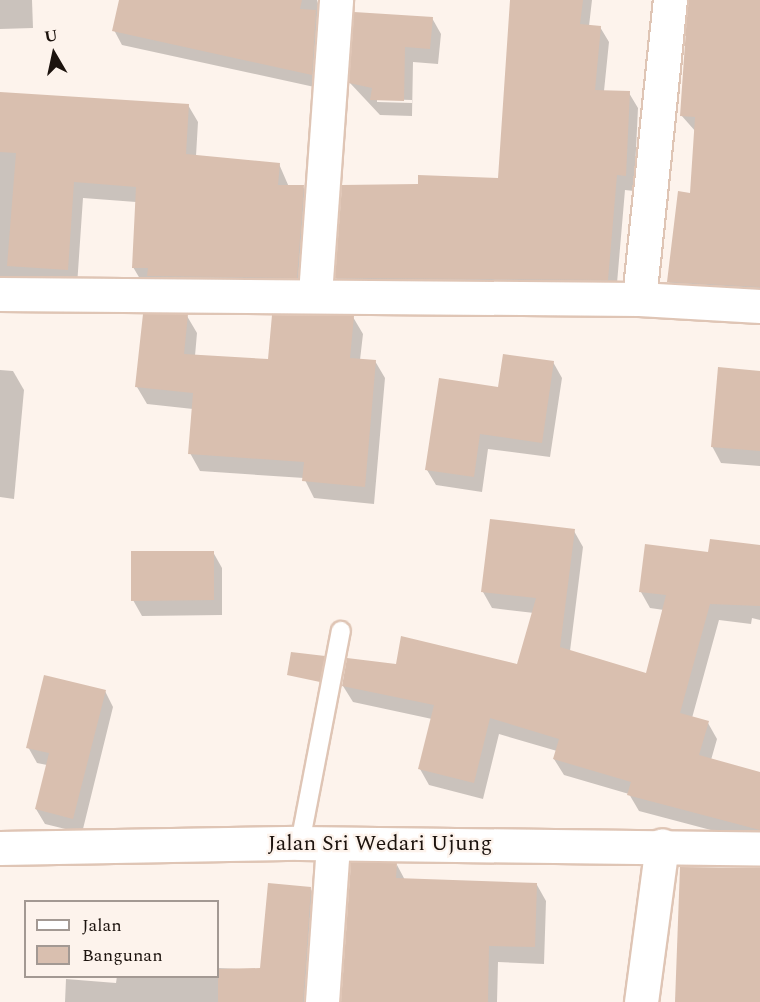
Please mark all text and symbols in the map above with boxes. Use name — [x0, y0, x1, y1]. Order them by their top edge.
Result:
text: U — [43, 23, 60, 49]
north arrow — [24, 24, 84, 84]
street label: Jalan Sri Wedari Ujung — [268, 831, 492, 857]
legend — [24, 900, 219, 978]
text: Jalan — [82, 912, 122, 939]
text: Bangunan — [82, 942, 163, 969]

